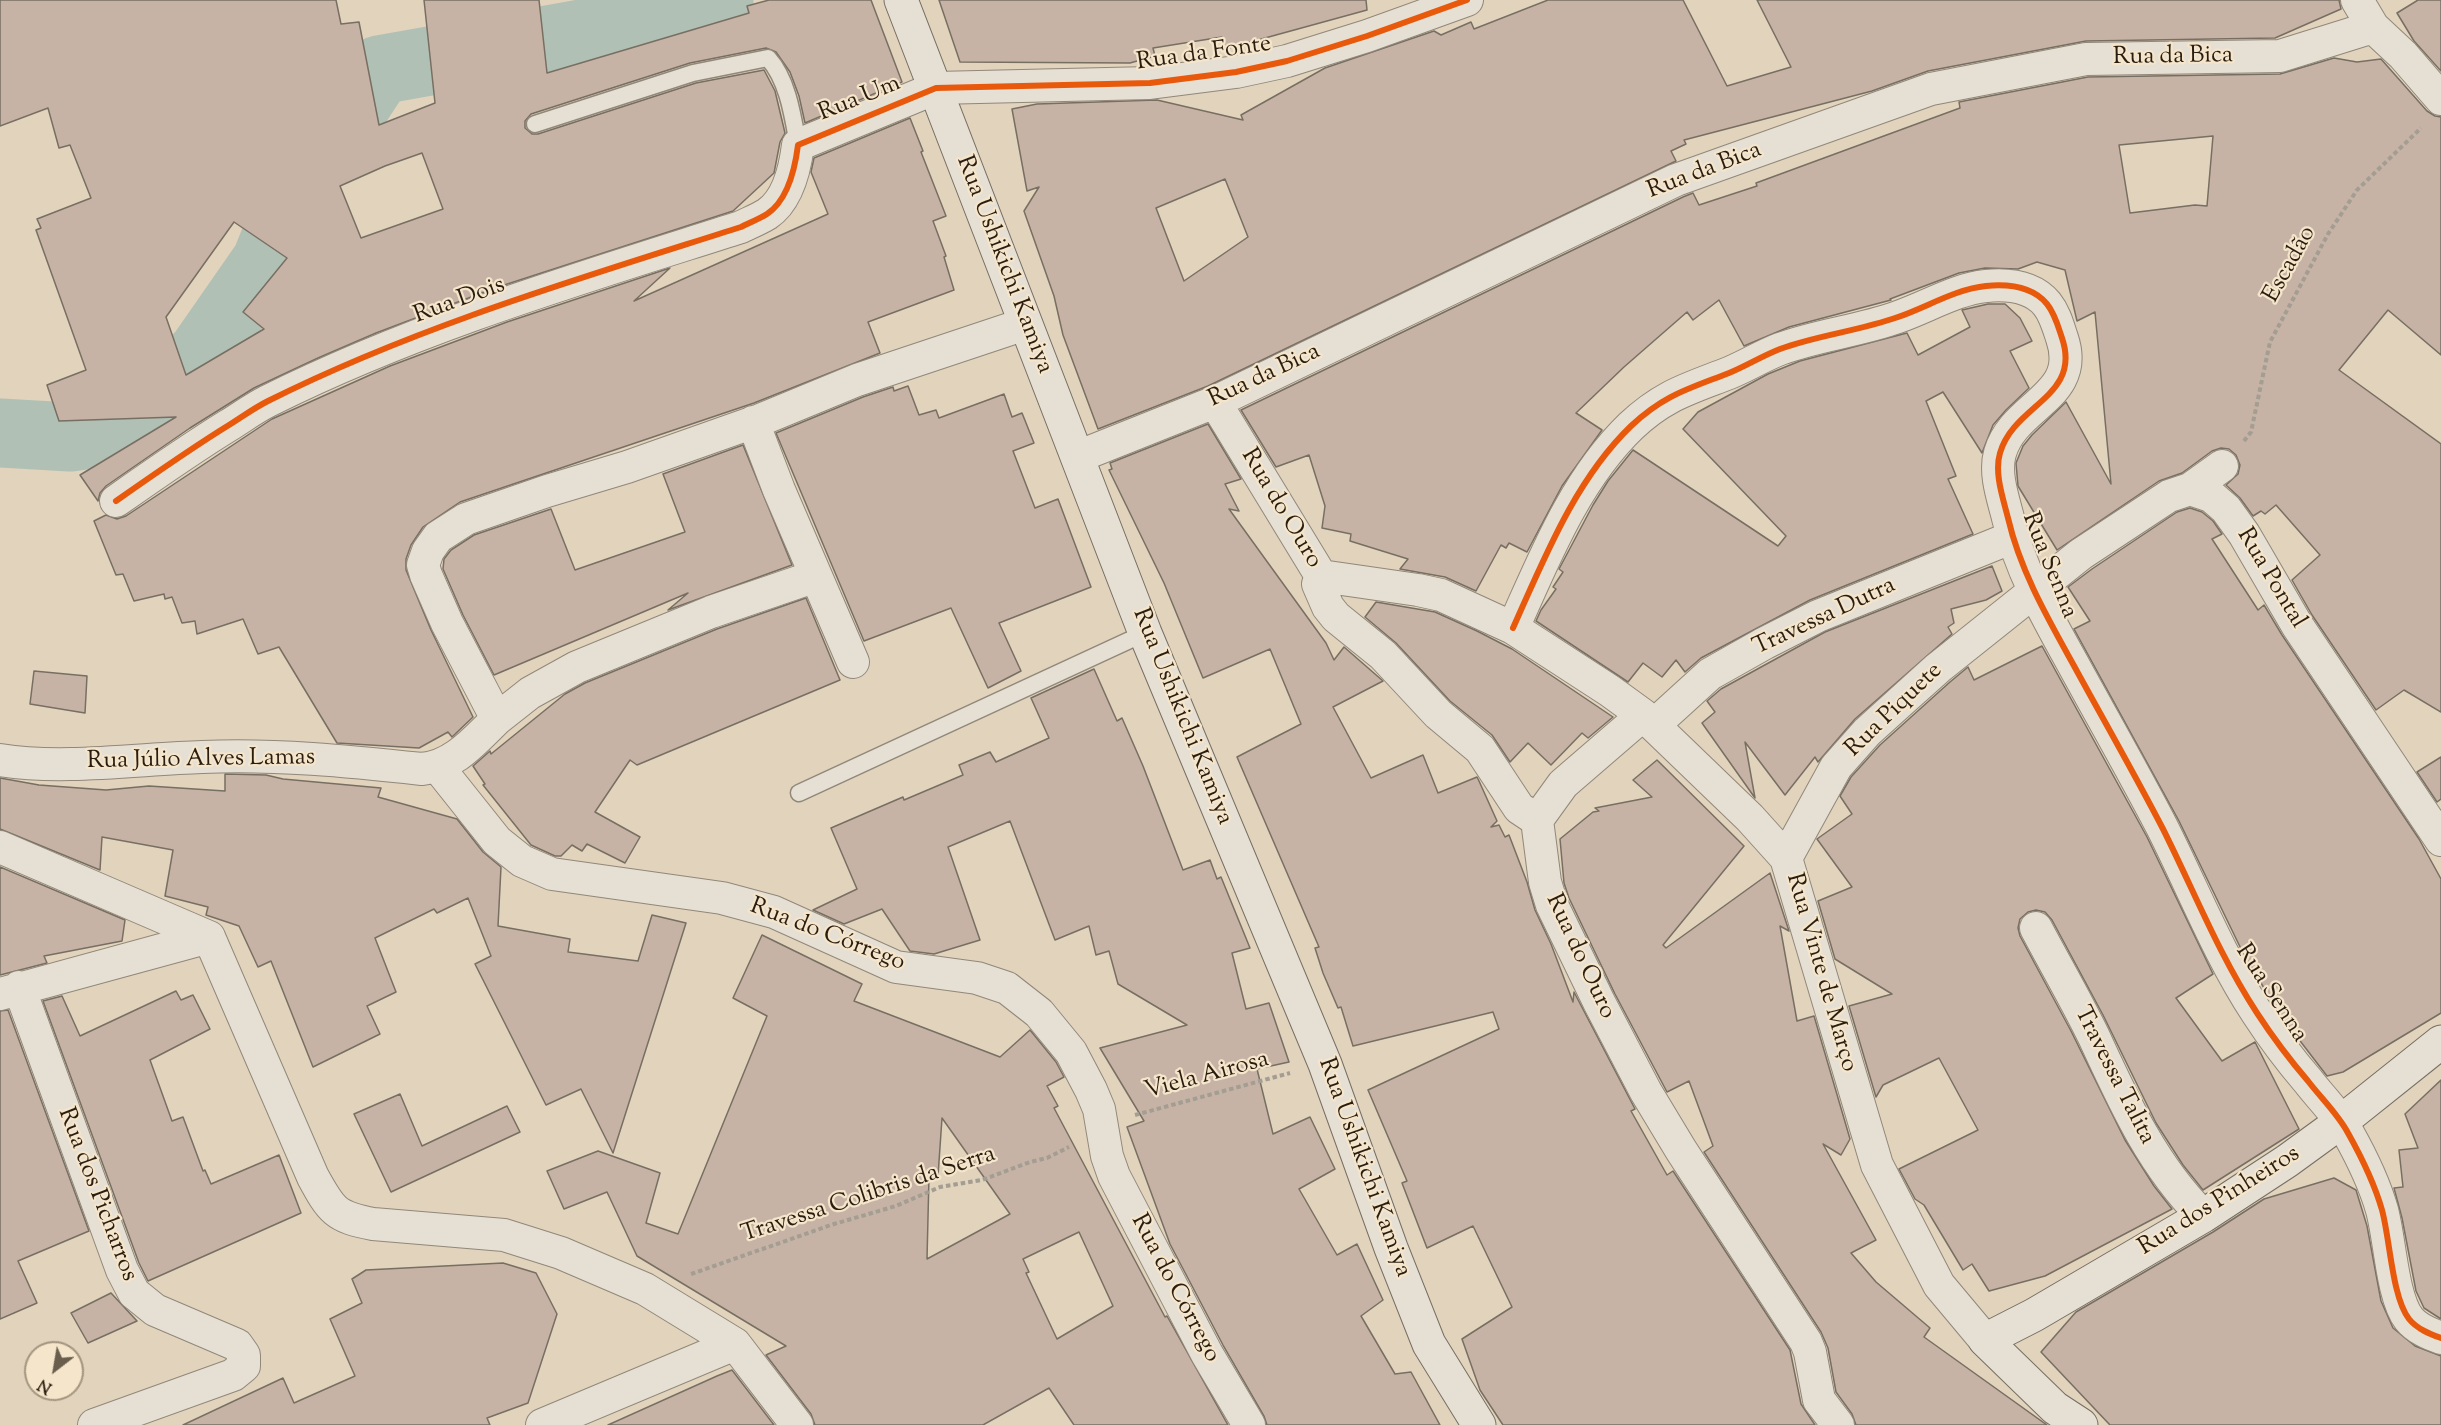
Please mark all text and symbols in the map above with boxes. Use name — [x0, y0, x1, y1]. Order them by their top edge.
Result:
street label: Rua da Fonte — [1135, 31, 1273, 79]
street label: Rua da Bica — [2113, 43, 2233, 73]
street label: Rua Um — [815, 71, 905, 129]
street label: Rua da Bica — [1644, 137, 1766, 207]
street label: Rua Ushikichi Kamiya — [948, 152, 1058, 378]
street label: Escadão — [2258, 222, 2324, 308]
street label: Rua Dois — [410, 272, 510, 332]
street label: Rua da Bica — [1205, 339, 1325, 415]
street label: Rua do Ouro — [1233, 444, 1327, 574]
street label: Rua Senna — [2014, 509, 2082, 623]
street label: Rua Pontal — [2229, 524, 2311, 634]
street label: Travessa Dutra — [1749, 572, 1901, 664]
street label: Rua Ushikichi Kamiya — [1124, 605, 1238, 829]
street label: Rua Piquete — [1840, 658, 1950, 764]
street label: Rua Júlio Alves Lamas — [87, 745, 315, 777]
street label: Rua Vinte de Março — [1778, 870, 1862, 1076]
street label: Rua do Ouro — [1538, 890, 1620, 1024]
street label: Rua do Córrego — [745, 893, 909, 979]
street label: Rua Senna — [2228, 939, 2312, 1049]
street label: Travessa Talita — [2066, 1002, 2160, 1150]
street label: Viela Airosa — [1142, 1047, 1272, 1107]
street label: Rua Ushikichi Kamiya — [1310, 1055, 1416, 1281]
street label: Rua dos Picharros — [50, 1104, 142, 1286]
street label: Travessa Colibris da Serra — [738, 1141, 1000, 1251]
street label: Rua dos Pinheiros — [2134, 1141, 2306, 1263]
street label: Rua do Córrego — [1123, 1210, 1225, 1368]
north arrow — [24, 1341, 84, 1401]
text: N — [34, 1372, 57, 1398]

